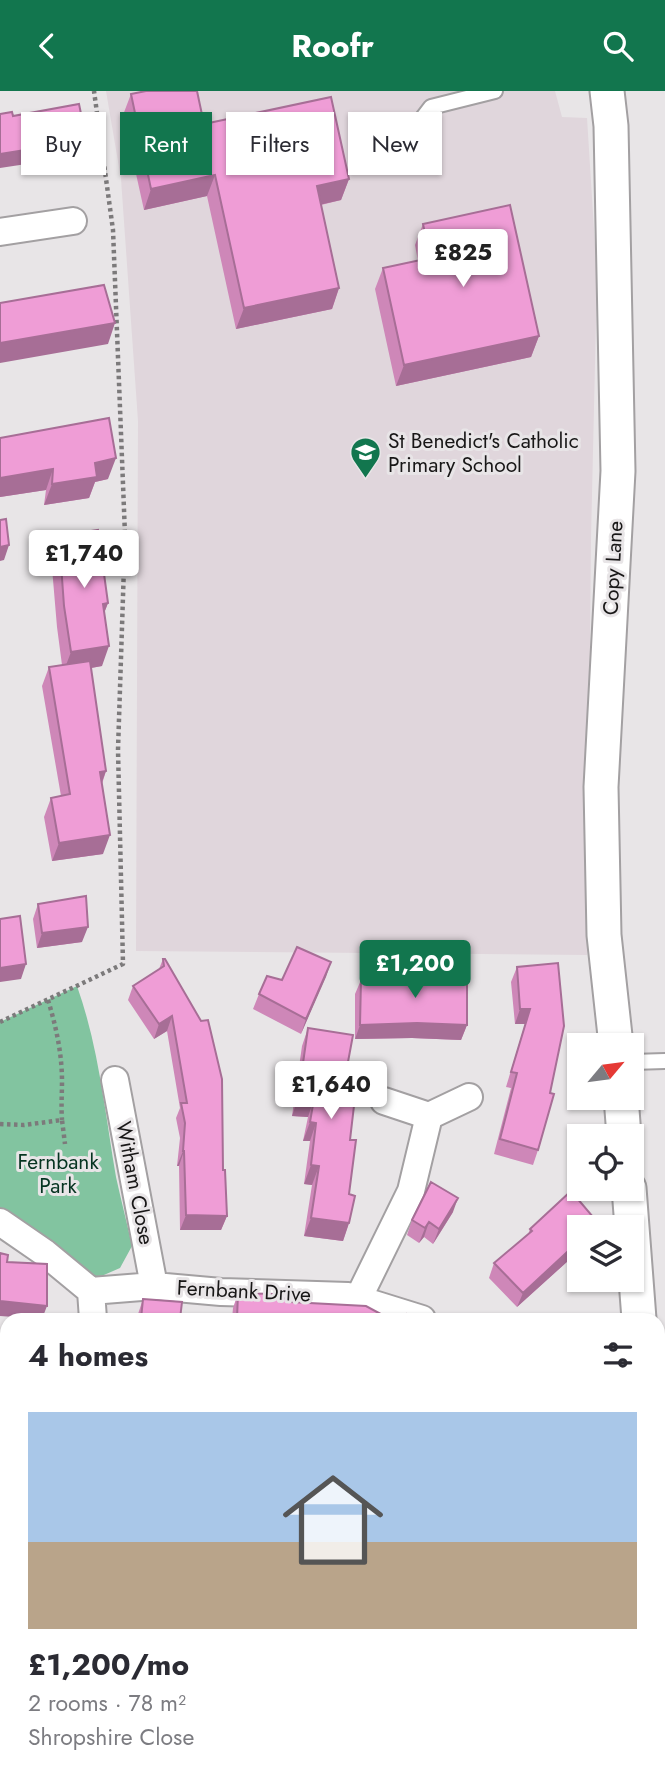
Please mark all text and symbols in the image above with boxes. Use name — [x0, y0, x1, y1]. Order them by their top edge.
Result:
text: Roofr — [291, 23, 374, 69]
icon: back — [28, 27, 66, 65]
icon: search — [599, 27, 637, 65]
chip: Buy — [21, 112, 106, 175]
chip: Rent — [120, 112, 212, 175]
chip: Filters — [226, 112, 334, 175]
chip: New — [348, 112, 442, 175]
pin: £825 — [422, 229, 504, 289]
text: £825 — [434, 235, 492, 269]
place label: St Benedict's Catholic Primary School — [388, 426, 579, 480]
school or university icon: St Benedict's Catholic Primary School — [348, 436, 382, 480]
street label: Copy Lane — [596, 520, 630, 616]
pin: £1,740 — [27, 531, 141, 590]
text: £1,740 — [45, 536, 123, 570]
pin: £1,200 — [358, 941, 472, 1000]
text: £1,200 — [376, 946, 454, 980]
north arrow — [567, 1033, 644, 1109]
map controls — [567, 1033, 644, 1292]
pin: £1,640 — [274, 1061, 388, 1121]
text: £1,640 — [291, 1067, 371, 1101]
street label: Witham Close — [108, 1119, 162, 1247]
button: locate — [567, 1124, 644, 1201]
park label: Fernbank Park — [17, 1147, 99, 1201]
button: layers — [567, 1215, 644, 1292]
street label: Fernbank Drive — [176, 1273, 312, 1310]
text: 4 homes — [28, 1334, 148, 1377]
icon: filters — [599, 1336, 637, 1374]
icon: home — [270, 1457, 396, 1583]
text: £1,200/mo — [28, 1643, 189, 1686]
text: 2 rooms · 78 m² — [28, 1686, 186, 1720]
text: Shropshire Close — [28, 1720, 194, 1754]

